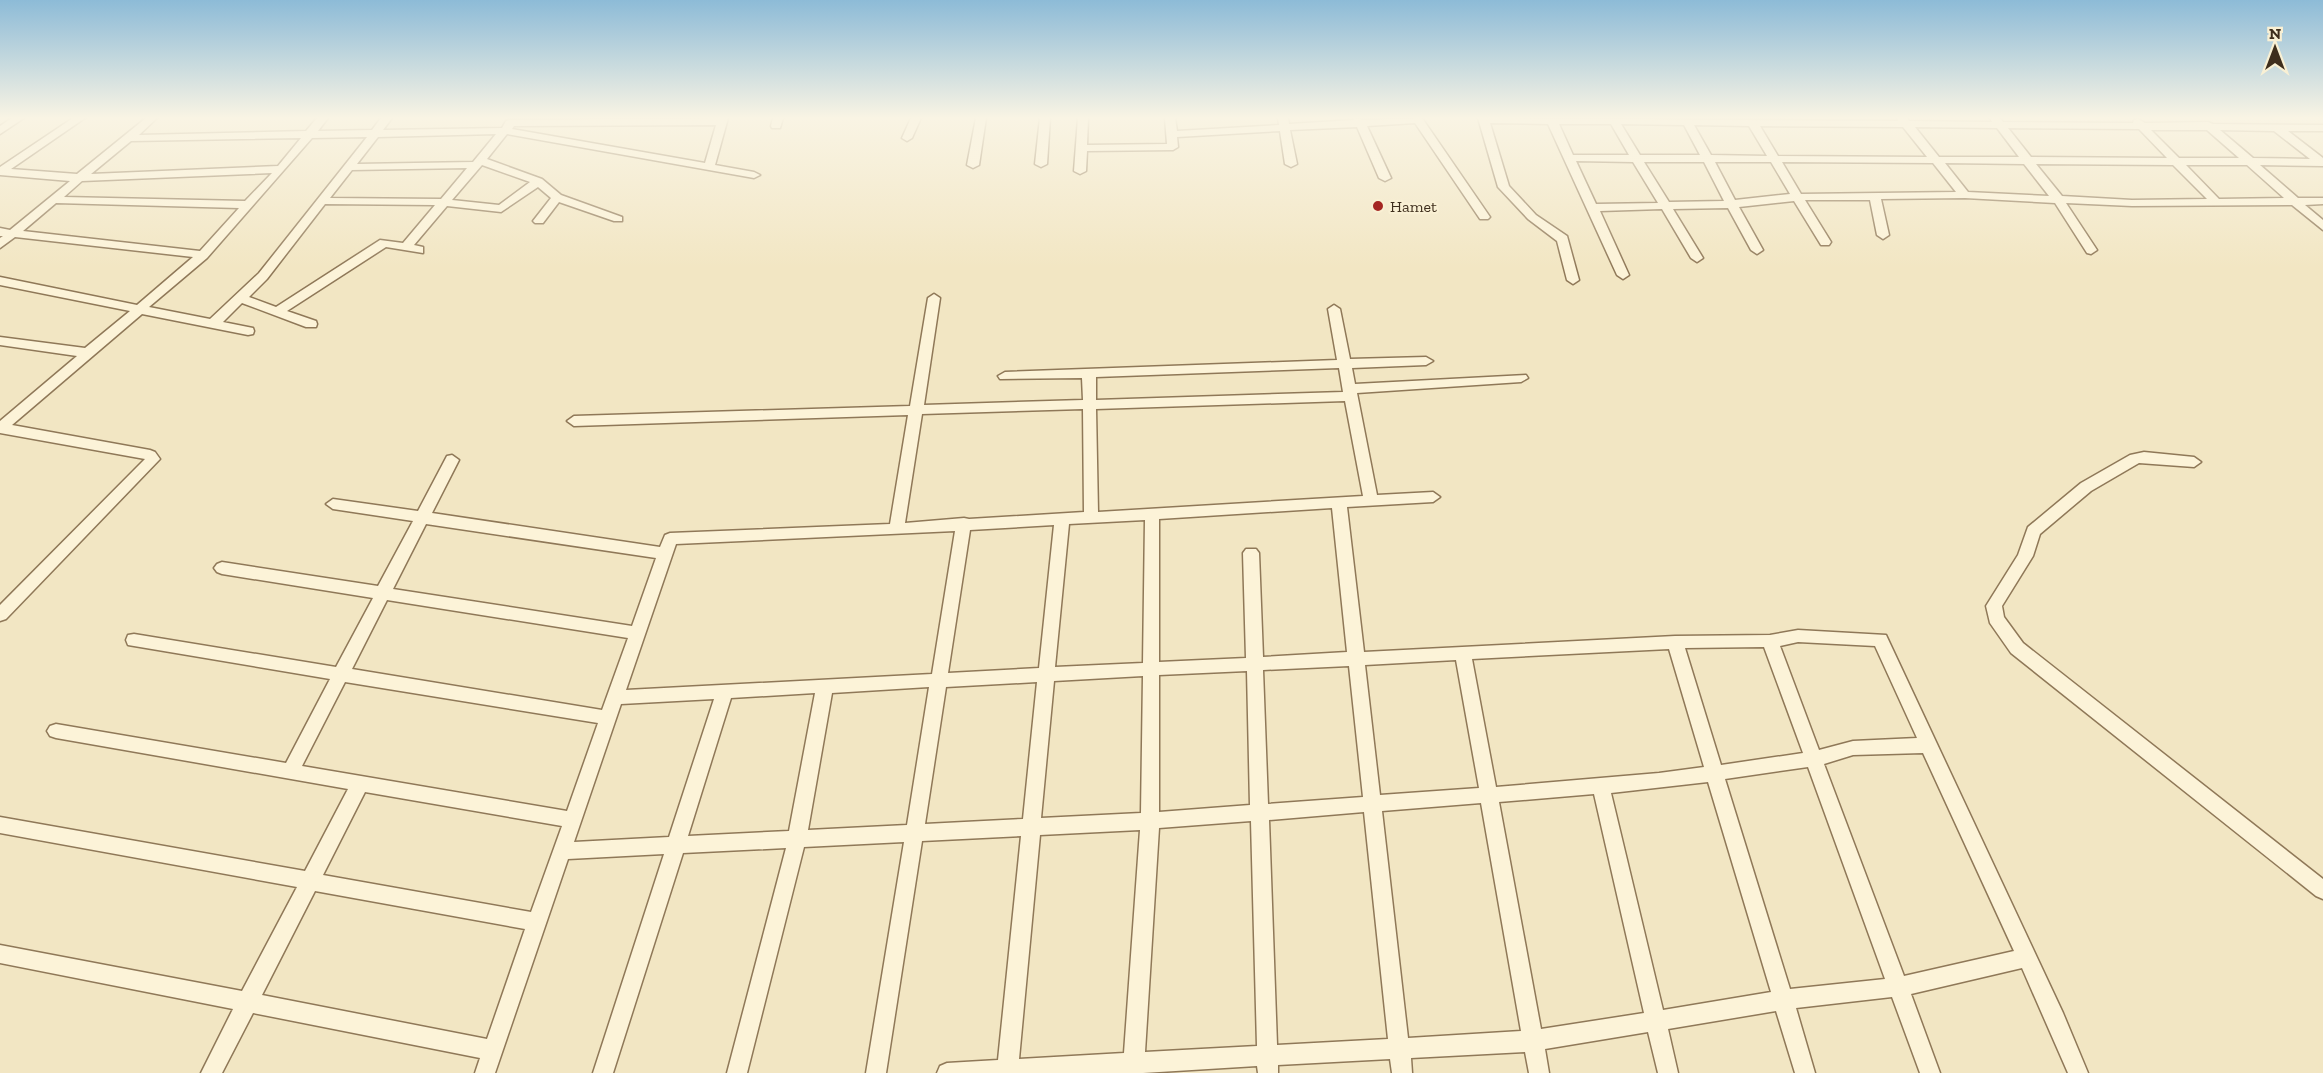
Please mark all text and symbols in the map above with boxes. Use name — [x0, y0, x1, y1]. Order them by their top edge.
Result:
north arrow — [2245, 18, 2305, 78]
text: N — [2269, 24, 2281, 43]
place label: Hamet — [1390, 197, 1437, 216]
marker: Hamet — [1371, 199, 1385, 213]

